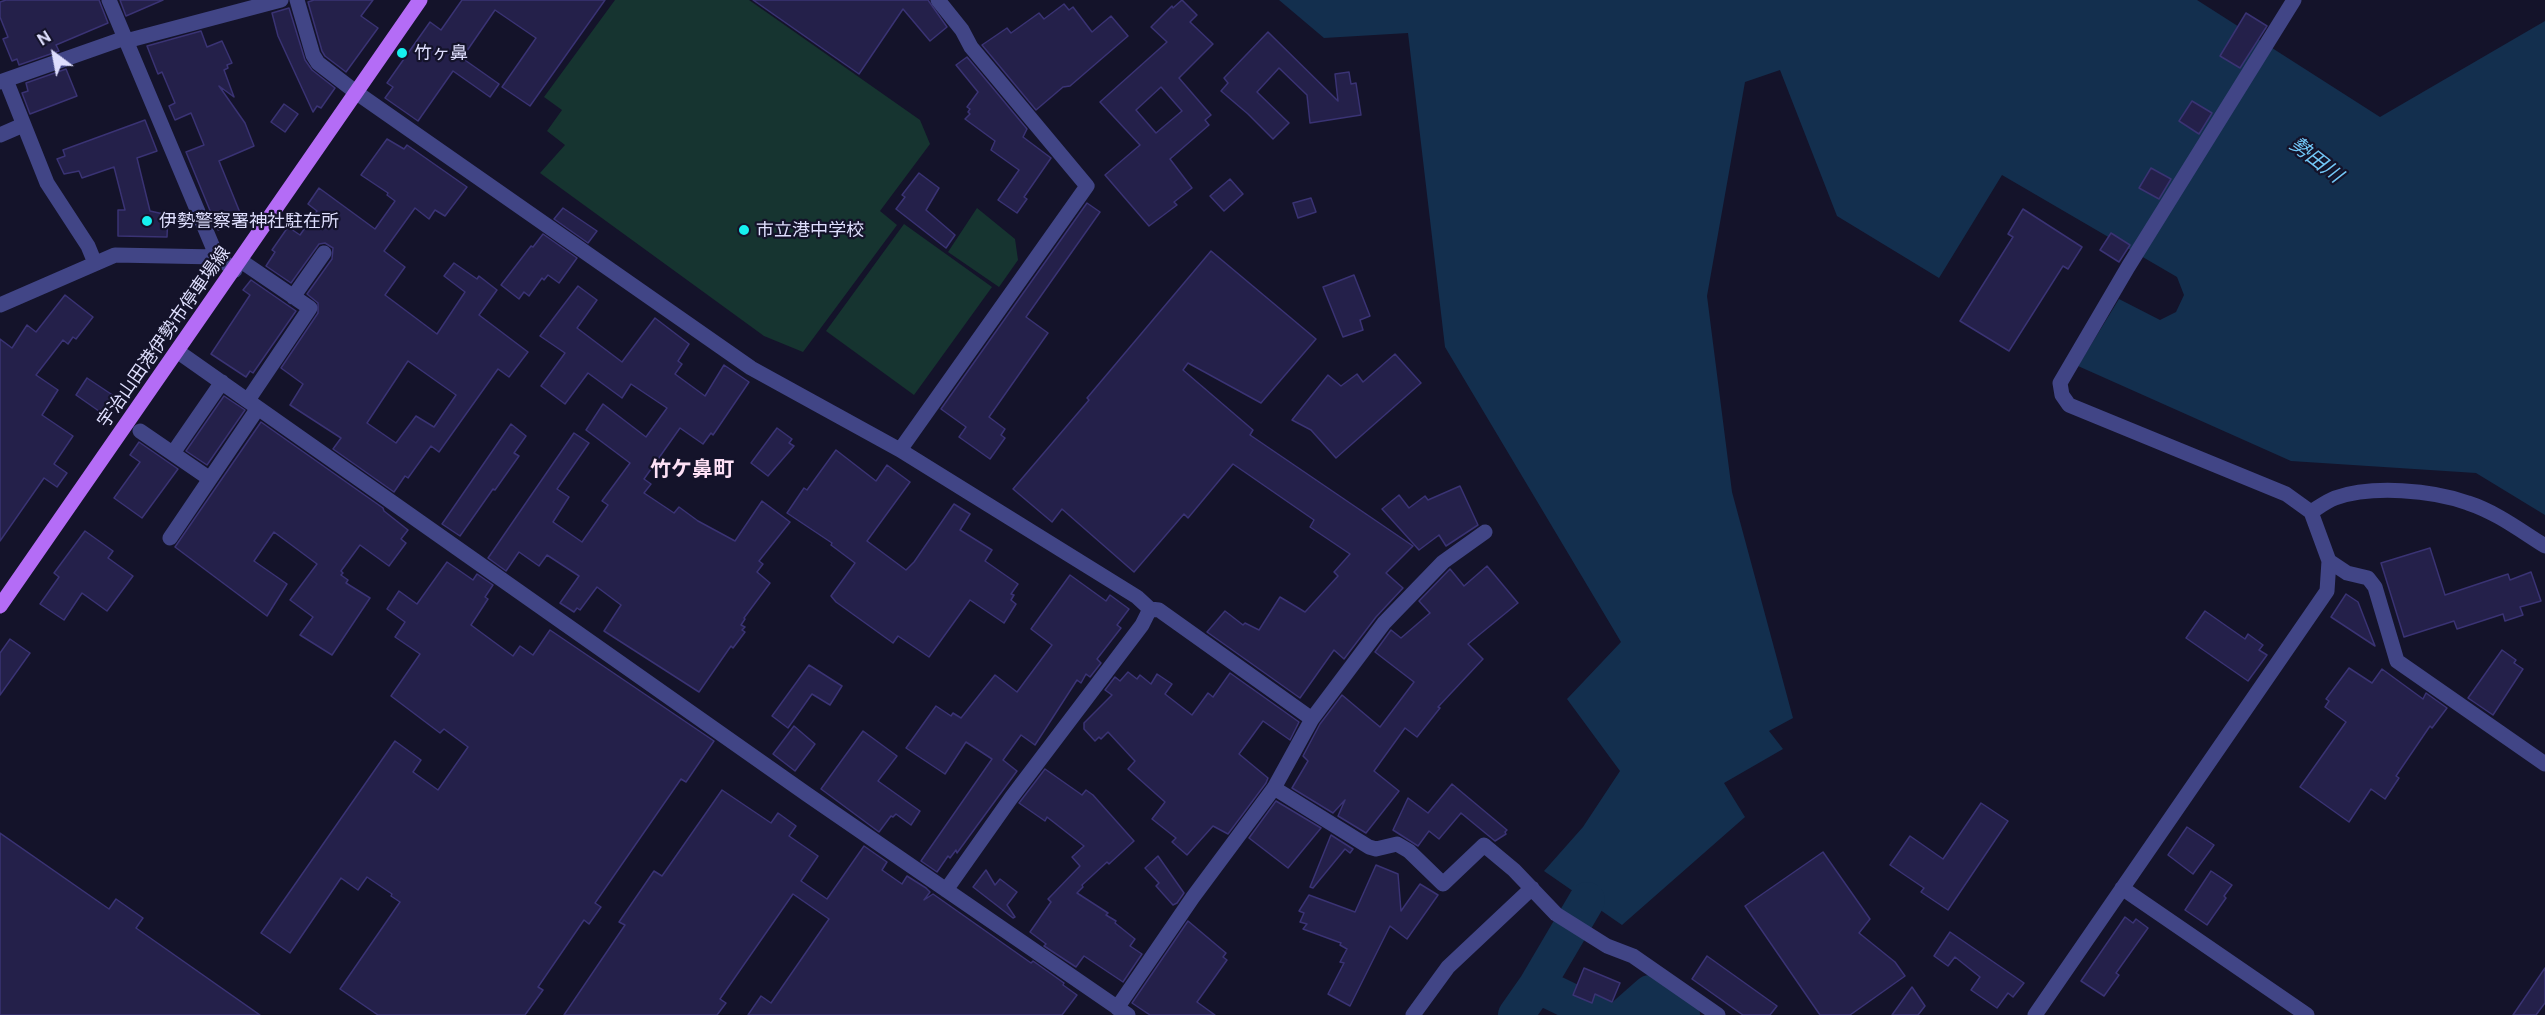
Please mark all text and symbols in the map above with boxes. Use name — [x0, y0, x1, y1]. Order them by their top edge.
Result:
north arrow — [24, 24, 84, 84]
text: N — [34, 27, 55, 50]
place label: 竹ヶ鼻 — [414, 42, 468, 64]
marker: 竹ヶ鼻 — [395, 46, 409, 60]
water label: 勢田川 — [2285, 132, 2347, 188]
place label: 伊勢警察署神社駐在所 — [159, 210, 339, 232]
marker: 伊勢警察署神社駐在所 — [140, 214, 154, 228]
place label: 市立港中学校 — [756, 219, 864, 241]
marker: 市立港中学校 — [737, 223, 751, 237]
street label: 宇治山田港伊勢市停車場線 — [93, 242, 235, 432]
district label: 竹ケ鼻町 — [650, 457, 734, 483]

